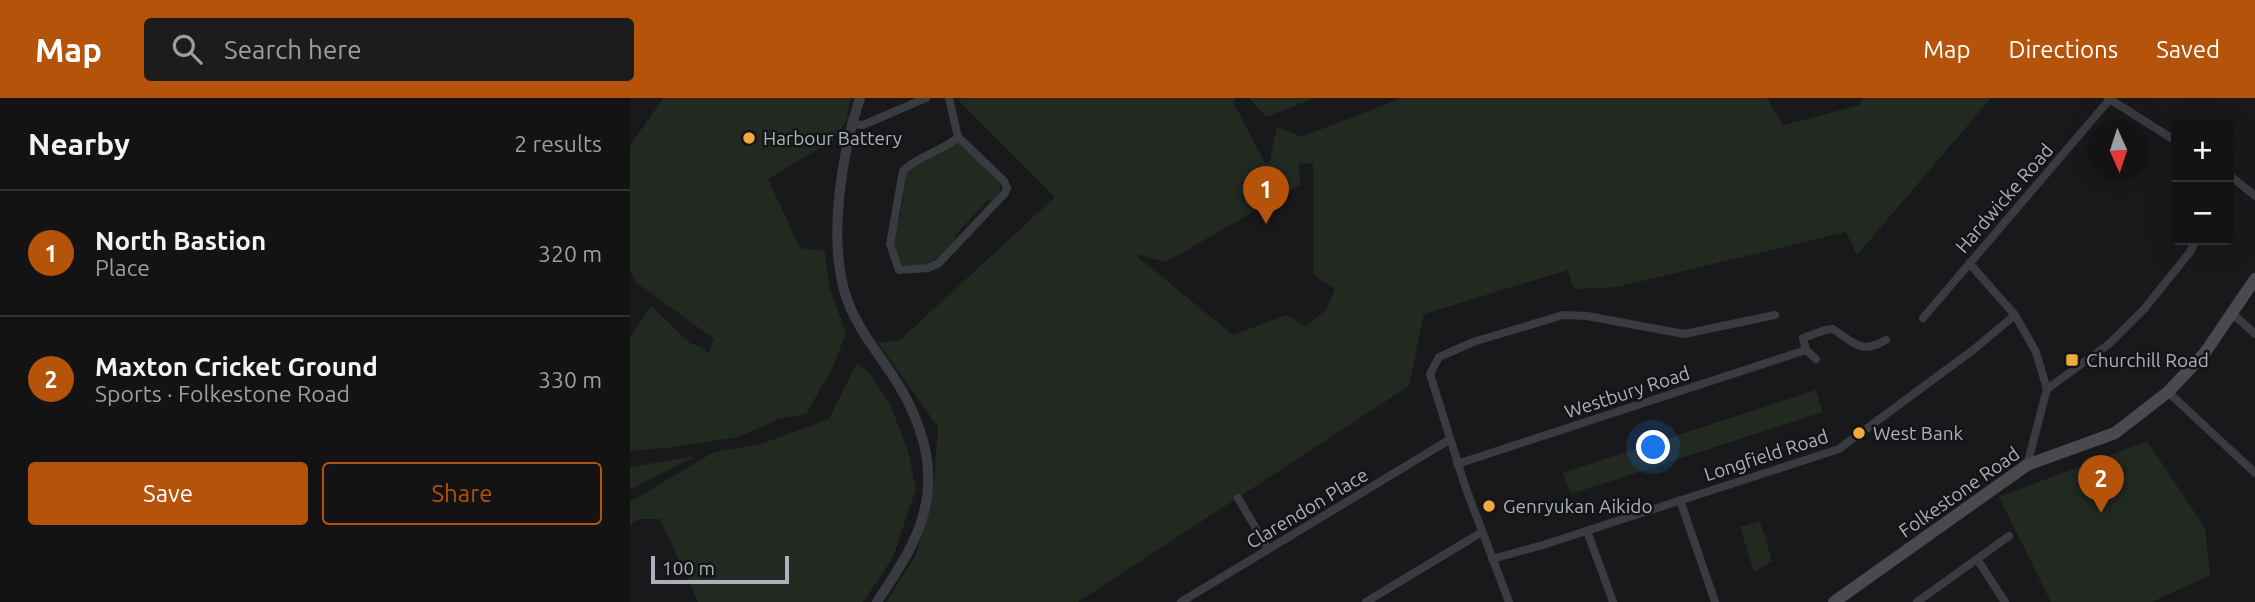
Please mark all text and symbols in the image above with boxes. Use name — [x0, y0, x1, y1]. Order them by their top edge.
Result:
search box — [144, 18, 634, 81]
icon: search — [168, 30, 206, 68]
text: Map — [35, 31, 102, 68]
text: Search here — [224, 35, 362, 64]
text: Map — [1923, 36, 1970, 63]
text: Directions — [2008, 36, 2118, 63]
text: Saved — [2156, 36, 2220, 63]
north arrow — [2087, 119, 2150, 182]
map controls — [2171, 119, 2234, 245]
button: + — [2171, 119, 2234, 182]
text: Nearby — [28, 127, 130, 161]
place label: Harbour Battery — [763, 127, 902, 149]
marker: Harbour Battery — [741, 130, 757, 146]
text: 2 results — [514, 131, 602, 156]
street label: Hardwicke Road — [1951, 139, 2057, 257]
pin: 1 — [1243, 166, 1289, 224]
button: − — [2171, 182, 2234, 245]
text: North Bastion — [95, 226, 266, 255]
text: 1 — [45, 241, 57, 266]
text: 320 m — [538, 241, 602, 266]
text: Place — [95, 255, 150, 280]
place label: Churchill Road — [2086, 349, 2209, 371]
text: Maxton Cricket Ground — [95, 352, 378, 381]
marker: Churchill Road — [2064, 352, 2080, 368]
street label: Westbury Road — [1562, 361, 1692, 423]
text: 2 — [45, 367, 57, 392]
text: 330 m — [538, 367, 602, 392]
text: Sports · Folkestone Road — [95, 381, 350, 406]
place label: West Bank — [1873, 422, 1964, 444]
street label: Longfield Road — [1701, 425, 1831, 485]
marker: West Bank — [1851, 425, 1867, 441]
your location — [1636, 430, 1670, 464]
street label: Folkestone Road — [1894, 442, 2024, 542]
pin: 2 — [2078, 455, 2124, 513]
button: Save — [28, 462, 308, 525]
button: Share — [322, 462, 602, 525]
street label: Clarendon Place — [1242, 463, 1372, 553]
place label: Genryukan Aikido — [1503, 495, 1653, 517]
marker: Genryukan Aikido — [1481, 498, 1497, 514]
scale bar — [651, 553, 789, 585]
text: 100 m — [662, 557, 715, 579]

